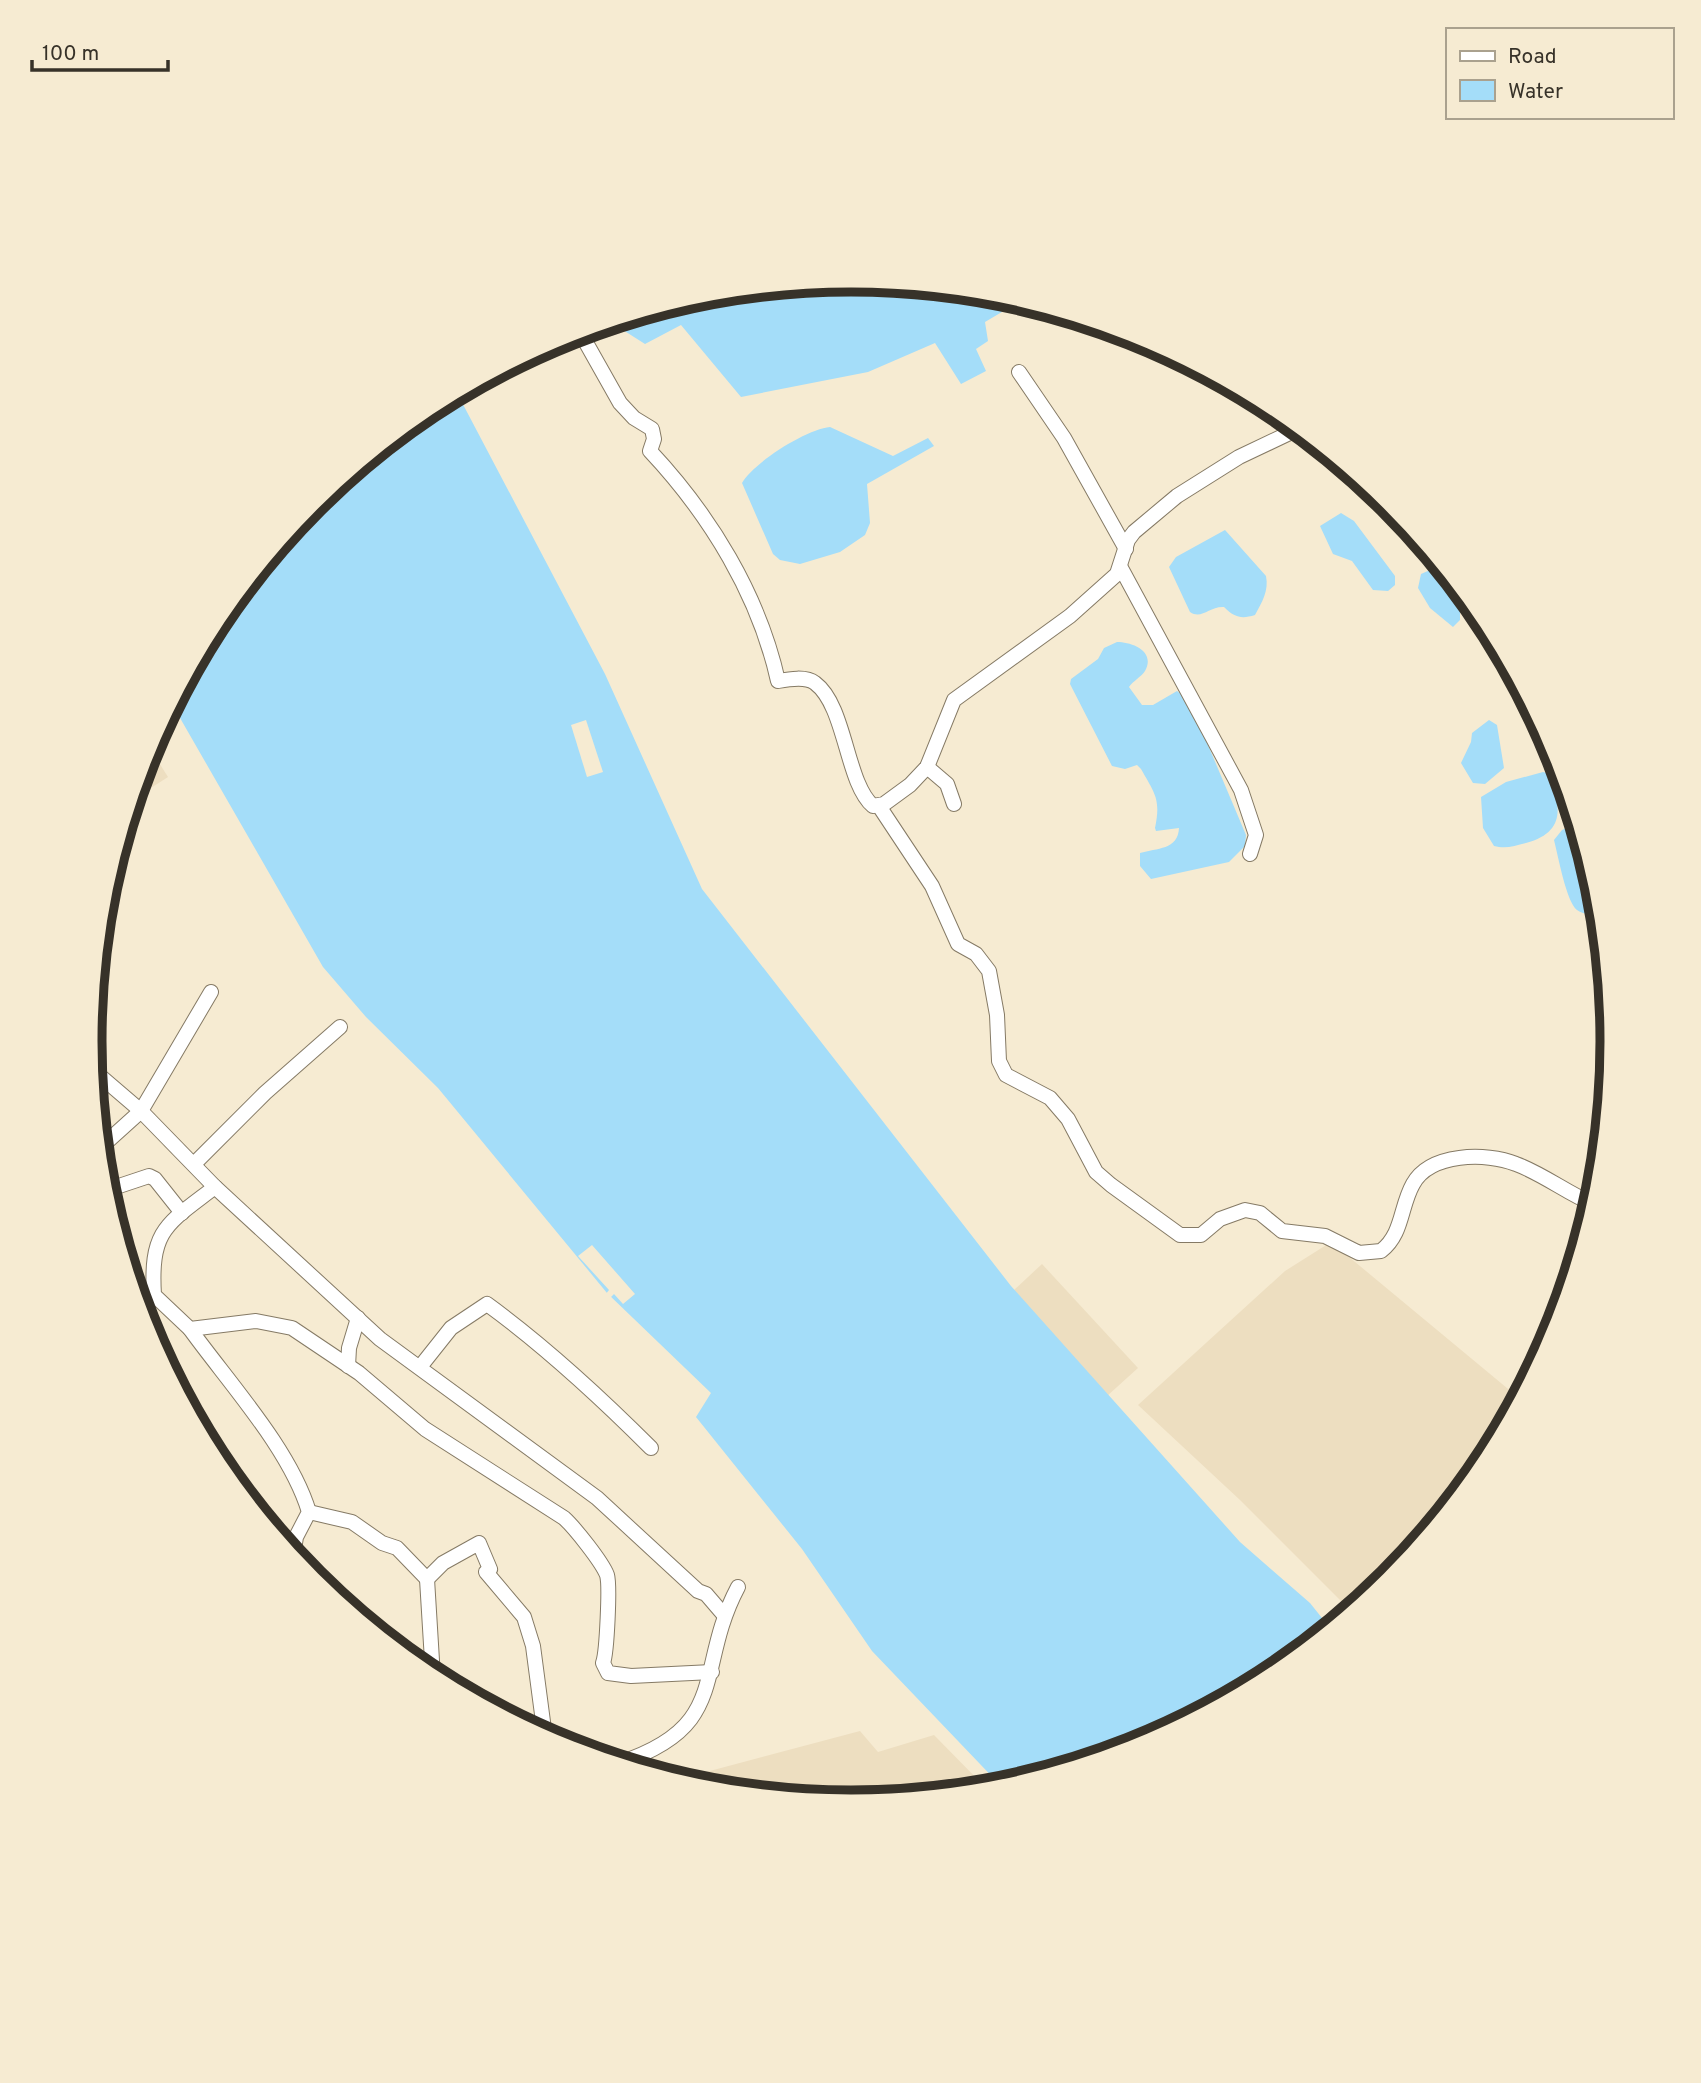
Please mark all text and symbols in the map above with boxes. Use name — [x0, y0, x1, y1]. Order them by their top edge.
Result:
scale bar — [32, 28, 168, 72]
legend — [1446, 28, 1673, 119]
text: 100 m — [42, 41, 99, 68]
text: Road — [1508, 44, 1557, 71]
text: Water — [1508, 79, 1563, 106]

